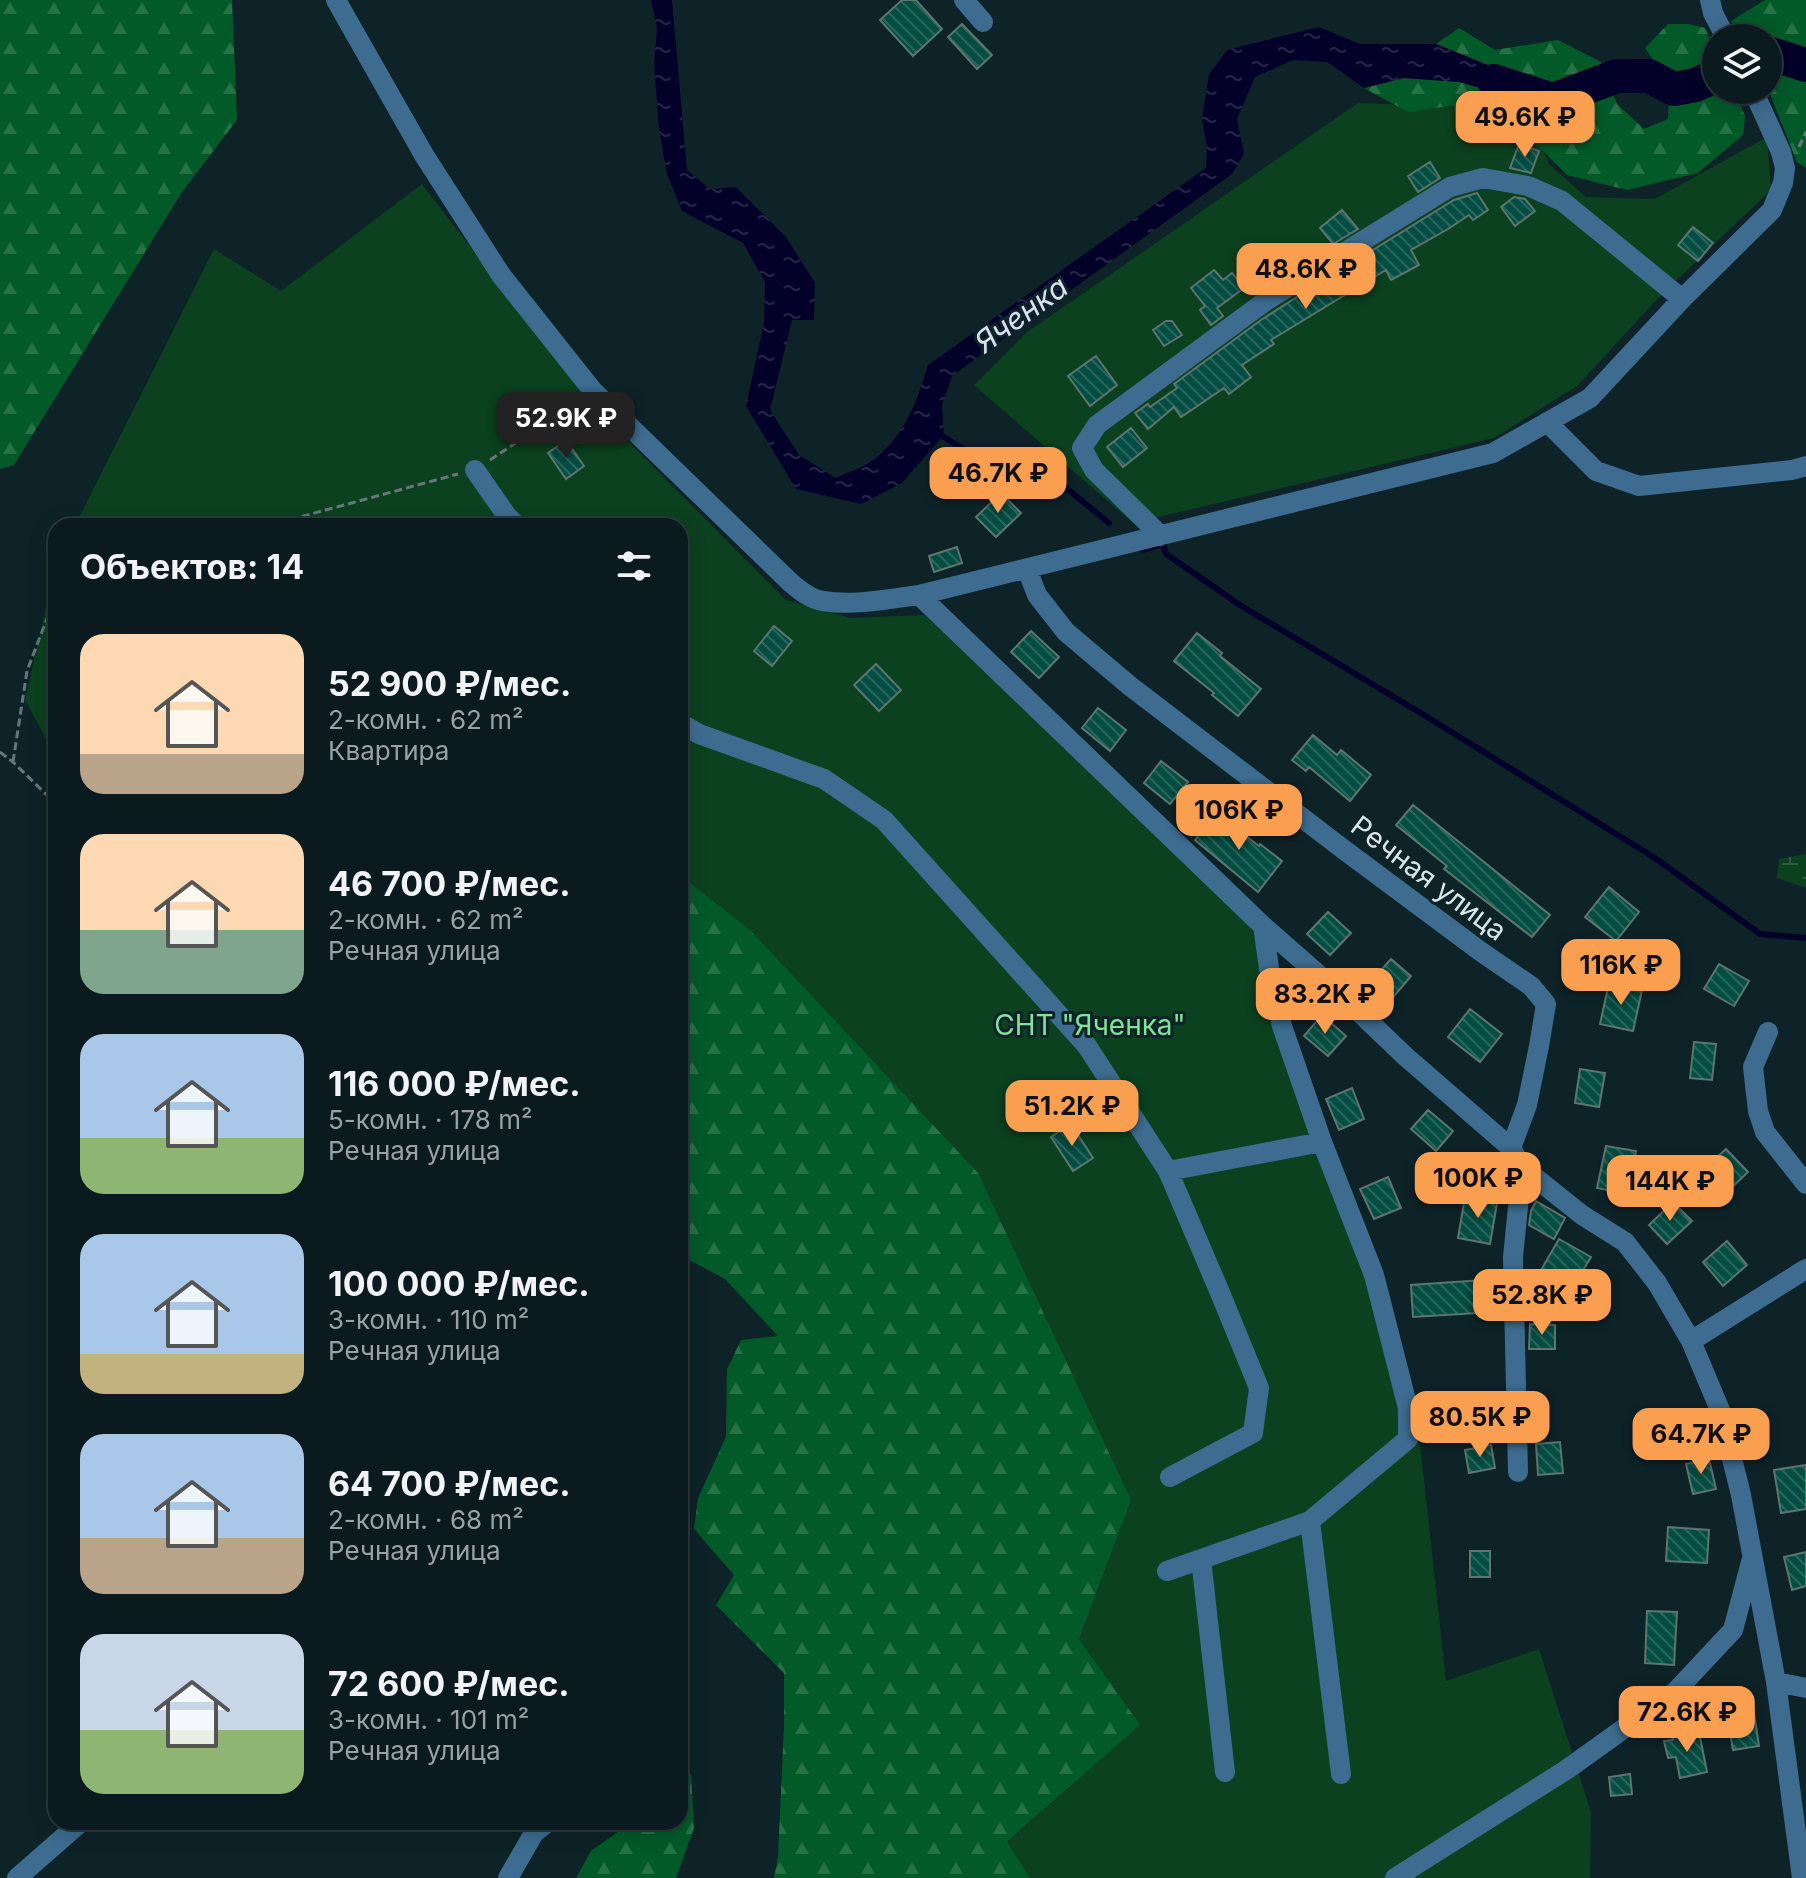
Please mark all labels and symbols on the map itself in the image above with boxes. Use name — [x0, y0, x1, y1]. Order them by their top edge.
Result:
pin: 49.6K ₽ — [1451, 91, 1599, 159]
pin: 48.6K ₽ — [1232, 243, 1380, 311]
water label: Яченка — [967, 268, 1075, 360]
pin: 52.9K ₽ — [492, 392, 640, 460]
pin: 46.7K ₽ — [924, 447, 1072, 515]
pin: 106K ₽ — [1174, 784, 1304, 852]
street label: Речная улица — [1345, 809, 1513, 947]
pin: 116K ₽ — [1556, 939, 1686, 1007]
pin: 83.2K ₽ — [1251, 968, 1399, 1036]
park label: СНТ "Яченка" — [994, 1008, 1186, 1042]
pin: 51.2K ₽ — [998, 1080, 1146, 1148]
pin: 100K ₽ — [1413, 1152, 1543, 1220]
pin: 144K ₽ — [1605, 1155, 1735, 1223]
pin: 52.8K ₽ — [1468, 1269, 1616, 1337]
pin: 80.5K ₽ — [1406, 1391, 1554, 1459]
pin: 64.7K ₽ — [1627, 1408, 1775, 1476]
pin: 72.6K ₽ — [1613, 1686, 1761, 1754]

